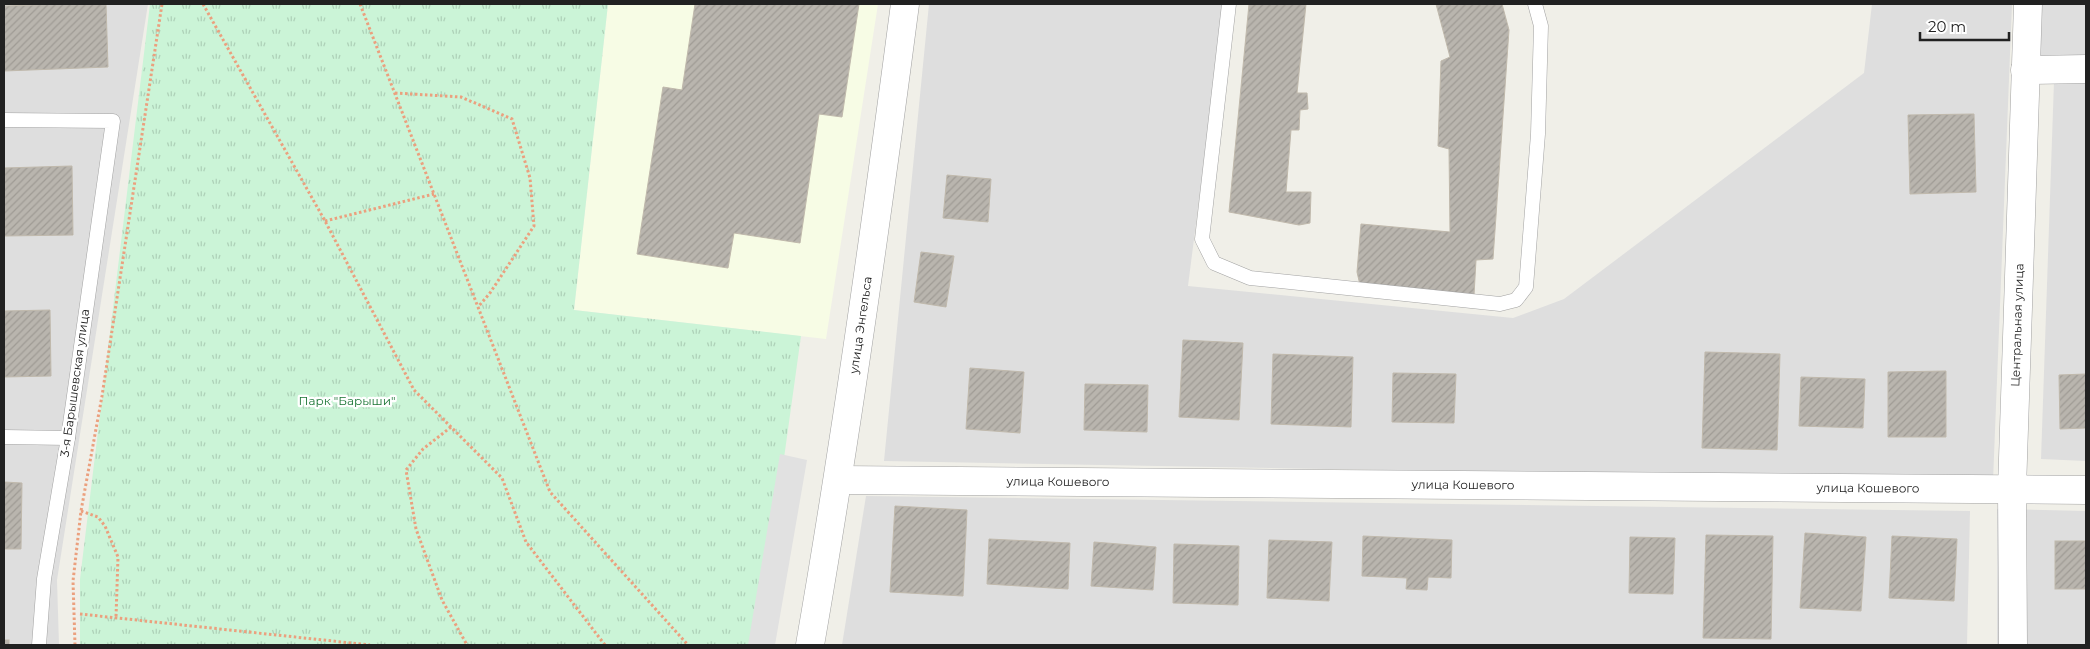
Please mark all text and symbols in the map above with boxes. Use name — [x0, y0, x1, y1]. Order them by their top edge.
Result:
scale bar — [1920, 10, 2009, 42]
text: 20 m — [1928, 17, 1966, 36]
street label: Центральная улица — [2007, 263, 2026, 387]
street label: улица Энгельса — [846, 275, 875, 376]
street label: 3-я Барышевская улица — [57, 308, 92, 458]
park label: Парк "Барыши" — [299, 393, 395, 408]
street label: улица Кошевого — [1005, 473, 1110, 489]
street label: улица Кошевого — [1410, 477, 1515, 492]
street label: улица Кошевого — [1815, 480, 1920, 496]

